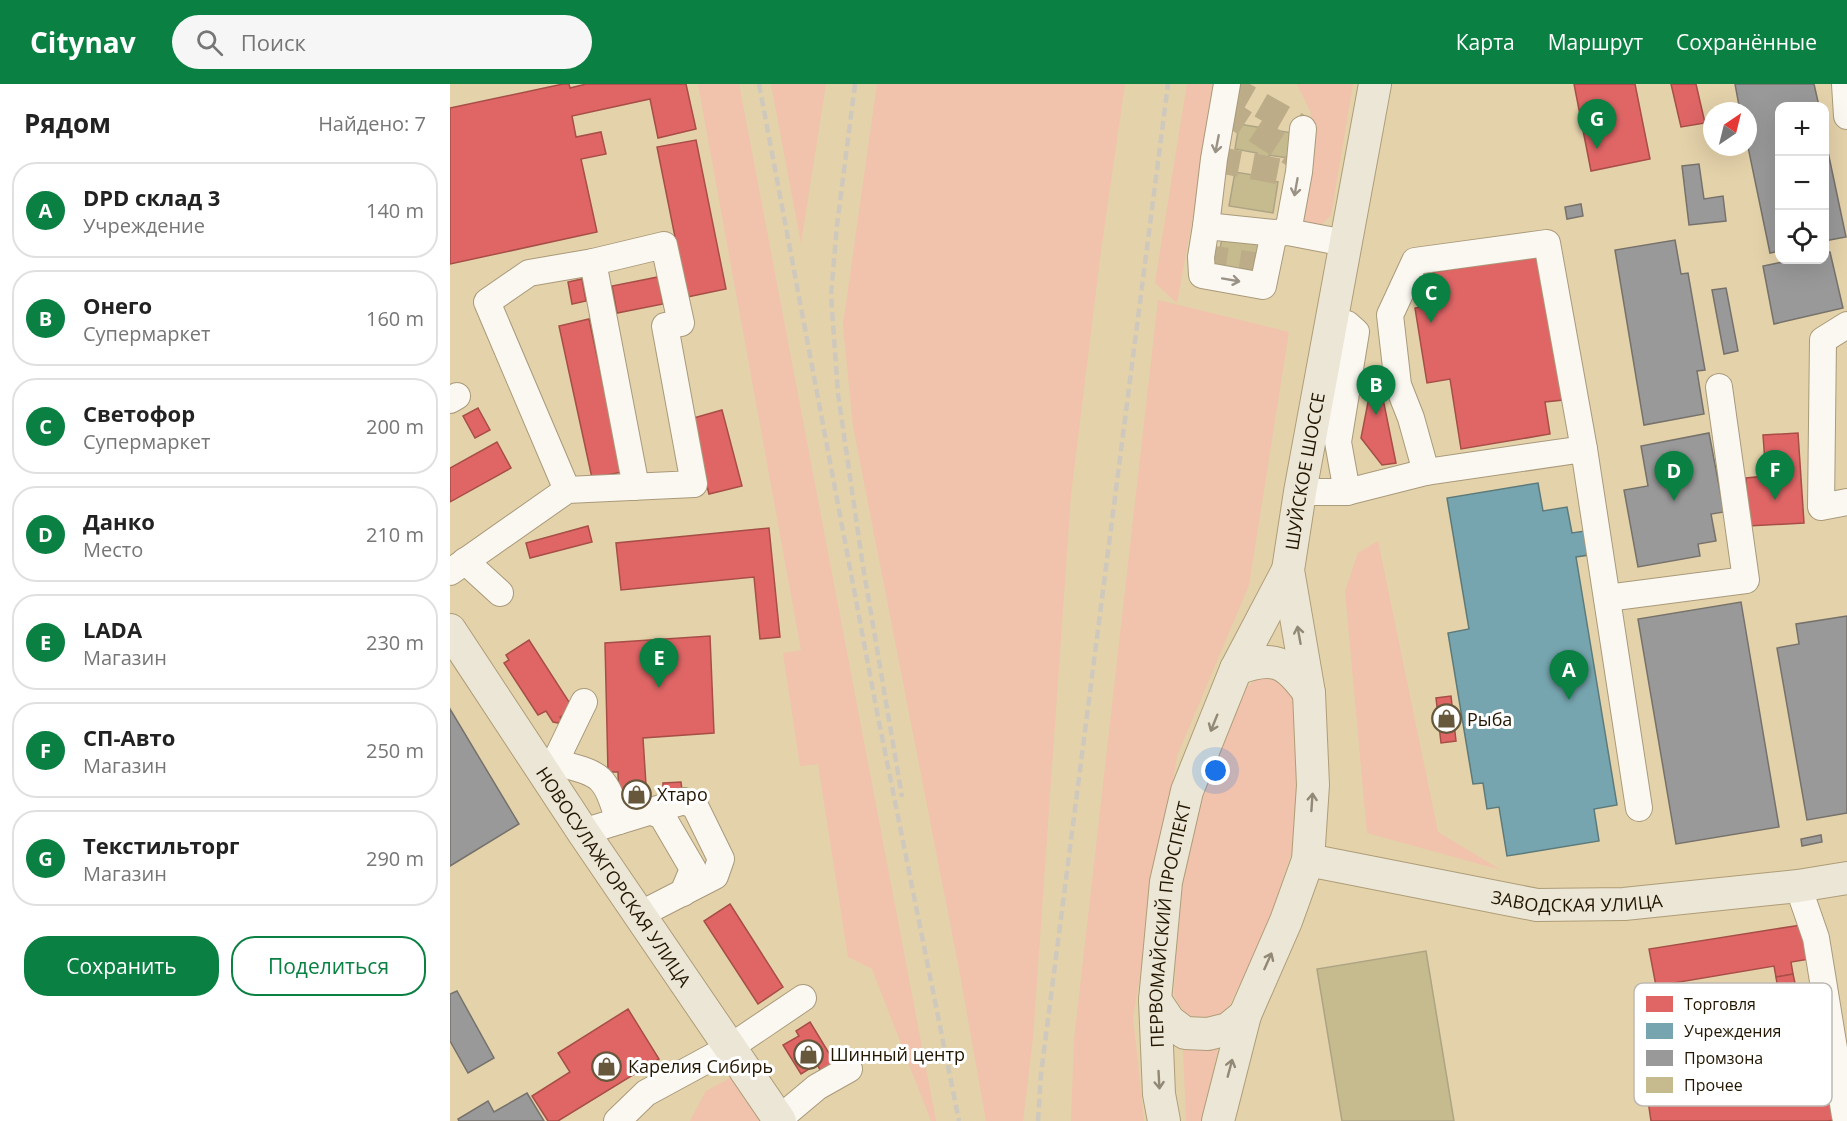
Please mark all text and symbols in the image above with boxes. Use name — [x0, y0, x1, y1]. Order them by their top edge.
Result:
search box — [172, 15, 592, 69]
text: Citynav — [30, 23, 136, 61]
icon: search — [193, 26, 226, 59]
text: Поиск — [241, 27, 306, 57]
text: Карта — [1456, 28, 1515, 56]
text: Маршрут — [1548, 28, 1643, 56]
text: Сохранённые — [1676, 28, 1817, 56]
pin: G — [1578, 100, 1616, 149]
north arrow — [1703, 102, 1757, 156]
map controls — [1775, 102, 1829, 264]
button: + — [1775, 102, 1829, 156]
text: Рядом — [24, 105, 111, 141]
text: Найдено: 7 — [318, 110, 426, 137]
one-way arrow — [1211, 133, 1222, 153]
button: − — [1775, 156, 1829, 210]
one-way arrow — [1290, 176, 1301, 196]
text: DPD склад 3 — [83, 182, 220, 212]
text: A — [39, 197, 52, 224]
text: 140 m — [366, 197, 424, 224]
button: locate — [1775, 210, 1829, 264]
text: Учреждение — [83, 212, 205, 239]
pin: C — [1412, 274, 1450, 323]
one-way arrow — [1220, 275, 1240, 286]
text: Онего — [83, 290, 152, 320]
text: B — [39, 305, 52, 332]
text: 160 m — [366, 305, 424, 332]
text: Супермаркет — [83, 320, 210, 347]
pin: B — [1356, 366, 1396, 415]
street label: ШУЙСКОЕ ШОССЕ — [1279, 390, 1330, 552]
text: Светофор — [83, 398, 195, 428]
text: C — [39, 413, 52, 440]
text: 200 m — [366, 413, 424, 440]
text: Супермаркет — [83, 428, 210, 455]
pin: F — [1756, 450, 1794, 500]
pin: D — [1654, 452, 1694, 501]
text: Данко — [83, 506, 155, 536]
text: D — [38, 521, 53, 548]
text: 210 m — [366, 521, 424, 548]
text: Место — [83, 536, 143, 563]
text: LADA — [83, 614, 142, 644]
one-way arrow — [1293, 626, 1304, 646]
text: E — [40, 629, 51, 656]
text: 230 m — [366, 629, 424, 656]
pin: E — [640, 638, 678, 688]
text: Магазин — [83, 644, 167, 671]
pin: A — [1550, 650, 1588, 700]
shop icon: Рыба — [1430, 703, 1462, 735]
place label: Рыба — [1467, 707, 1512, 731]
one-way arrow — [1208, 714, 1219, 732]
text: СП-Авто — [83, 722, 175, 752]
text: F — [40, 737, 51, 764]
text: 250 m — [366, 737, 424, 764]
text: Магазин — [83, 752, 167, 779]
your location — [1201, 756, 1230, 785]
street label: НОВОСУЛАЖГОРСКАЯ УЛИЦА — [531, 762, 697, 992]
shop icon: Хтаро — [620, 778, 652, 810]
place label: Хтаро — [657, 782, 708, 806]
one-way arrow — [1307, 792, 1318, 812]
street label: ПЕРВОМАЙСКИЙ ПРОСПЕКТ — [1143, 799, 1196, 1048]
text: Текстильторг — [83, 830, 240, 860]
text: G — [38, 845, 53, 872]
text: 290 m — [366, 845, 424, 872]
text: Магазин — [83, 860, 167, 887]
street label: ЗАВОДСКАЯ УЛИЦА — [1489, 884, 1664, 917]
button: Сохранить — [24, 936, 219, 996]
button: Поделиться — [231, 936, 426, 996]
one-way arrow — [1263, 953, 1275, 971]
legend — [1634, 983, 1832, 1106]
text: Торговля — [1684, 993, 1756, 1015]
text: Учреждения — [1684, 1020, 1781, 1042]
shop icon: Шинный центр — [793, 1038, 825, 1070]
place label: Шинный центр — [830, 1042, 965, 1066]
text: Промзона — [1684, 1047, 1763, 1069]
shop icon: Карелия Сибирь — [591, 1050, 623, 1082]
place label: Карелия Сибирь — [628, 1054, 773, 1078]
one-way arrow — [1225, 1058, 1237, 1077]
one-way arrow — [1153, 1069, 1164, 1089]
text: Прочее — [1684, 1074, 1743, 1096]

